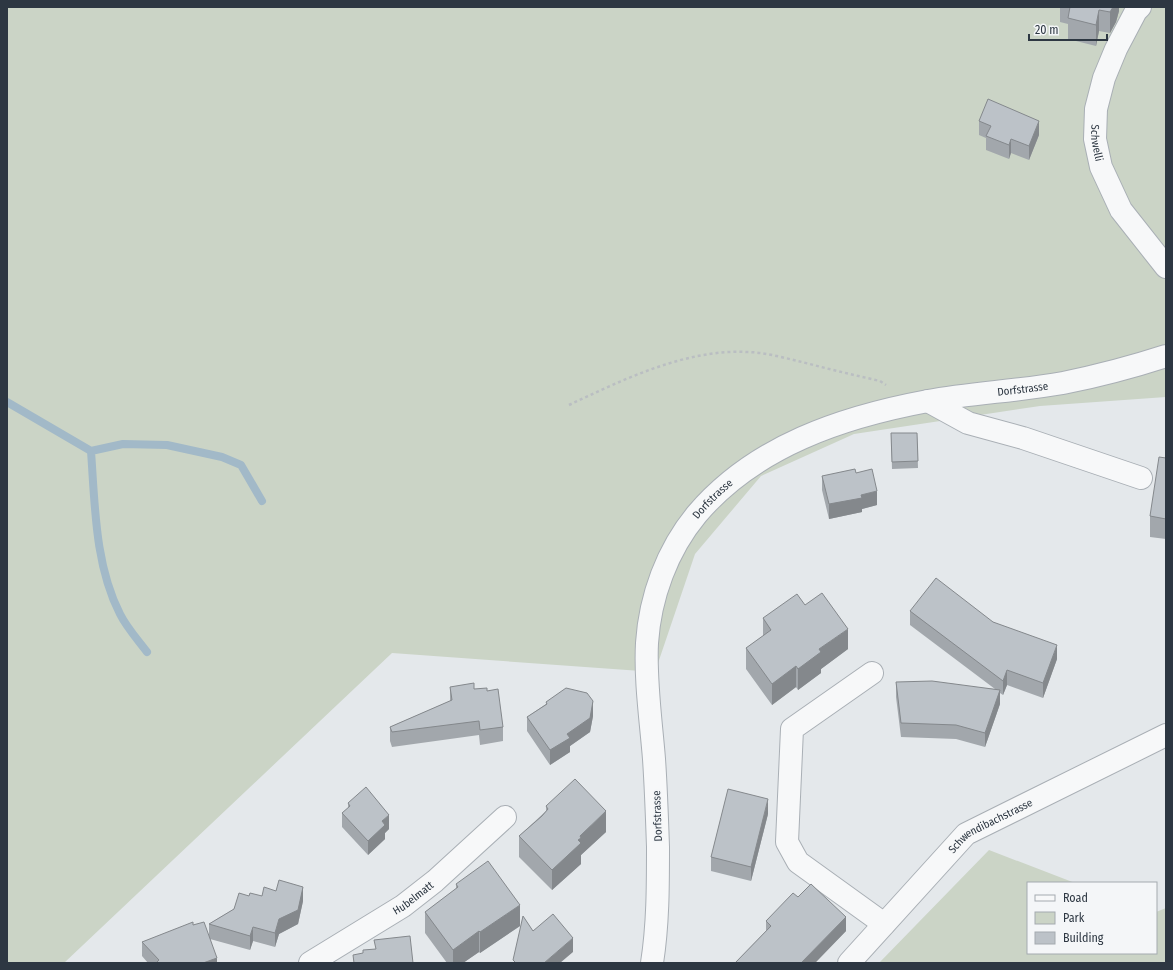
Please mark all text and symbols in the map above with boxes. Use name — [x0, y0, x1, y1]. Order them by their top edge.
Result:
scale bar — [1029, 16, 1107, 42]
text: 20 m — [1035, 23, 1059, 37]
street label: Schwelli — [1088, 124, 1106, 163]
street label: Dorfstrasse — [997, 380, 1049, 399]
street label: Dorfstrasse — [690, 476, 735, 521]
street label: Dorfstrasse — [650, 790, 665, 842]
street label: Schwendibachstrasse — [946, 796, 1035, 856]
street label: Hubelmatt — [391, 878, 437, 918]
legend — [1027, 882, 1157, 954]
text: Road — [1063, 891, 1088, 905]
text: Park — [1063, 911, 1085, 925]
text: Building — [1063, 931, 1104, 945]

